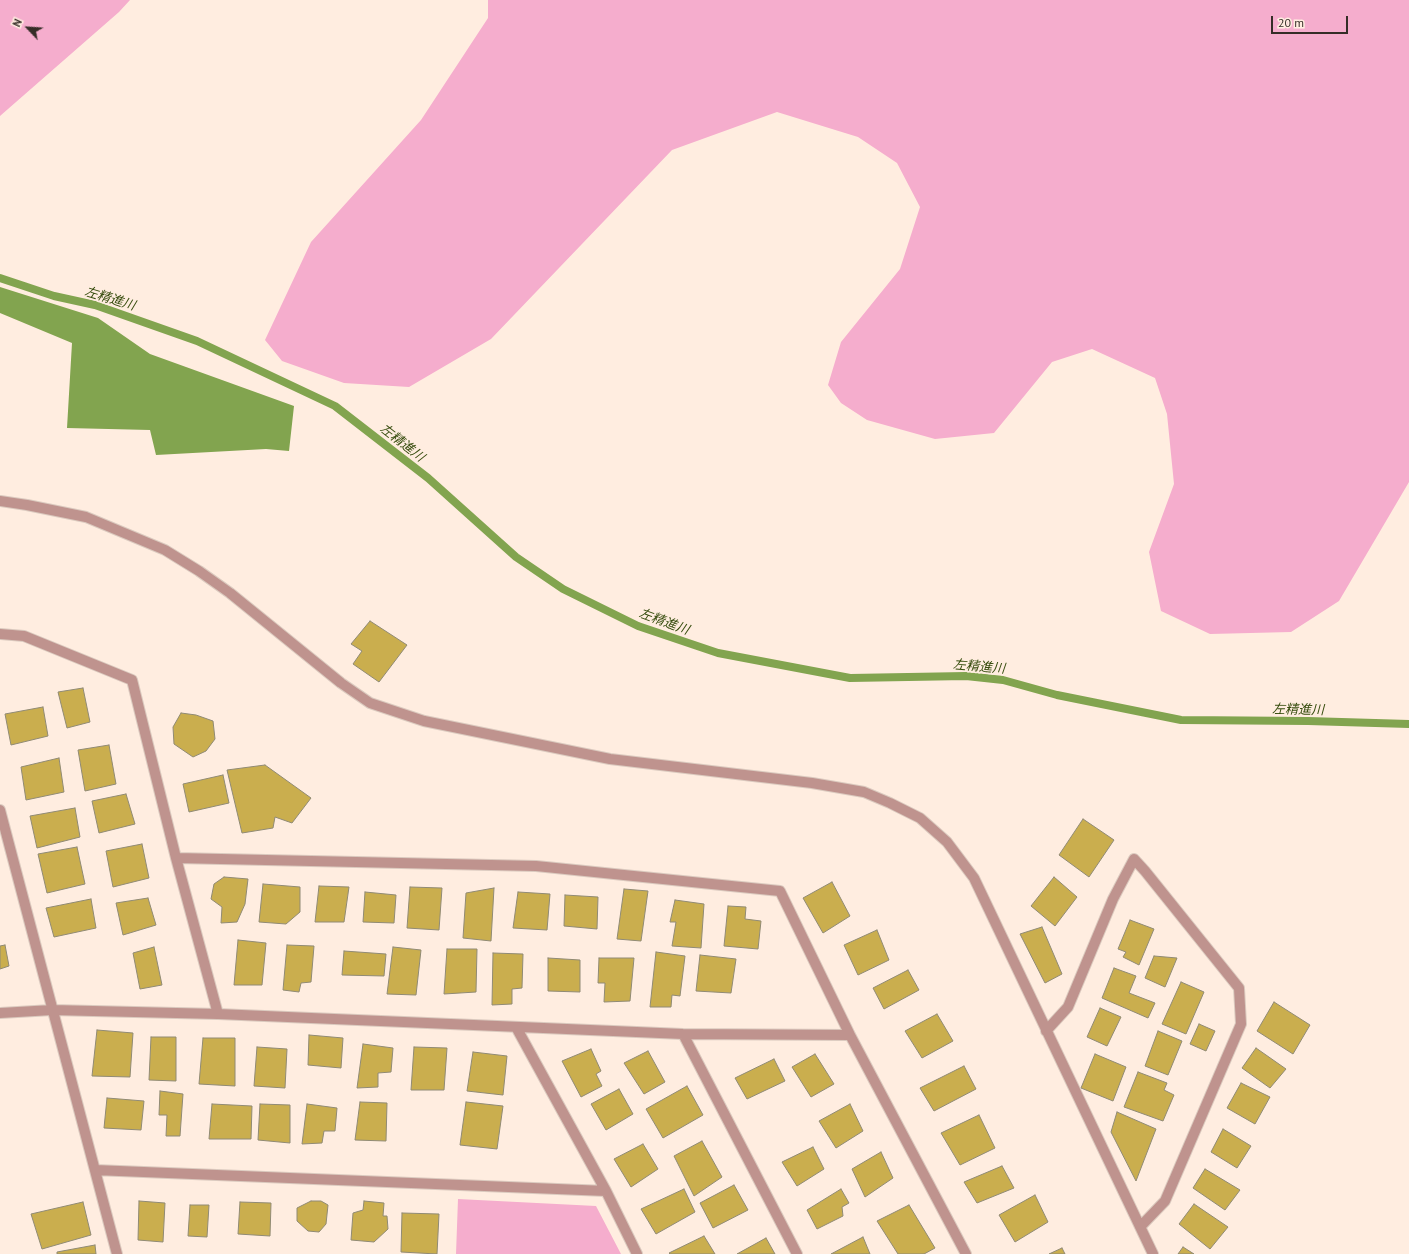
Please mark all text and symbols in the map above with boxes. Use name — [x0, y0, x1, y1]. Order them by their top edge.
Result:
north arrow — [8, 8, 48, 48]
scale bar — [1273, 8, 1350, 34]
text: 20 m — [1278, 15, 1304, 30]
text: N — [9, 17, 25, 29]
water label: 左精進川 — [83, 284, 137, 314]
water label: 左精進川 — [377, 421, 427, 465]
water label: 左精進川 — [637, 606, 691, 638]
water label: 左精進川 — [952, 657, 1006, 677]
water label: 左精進川 — [1272, 702, 1324, 718]

